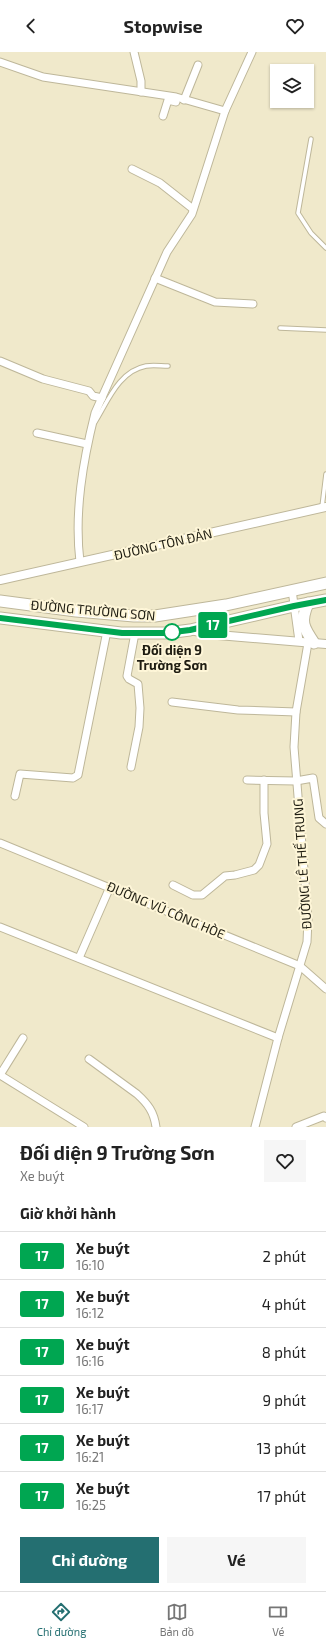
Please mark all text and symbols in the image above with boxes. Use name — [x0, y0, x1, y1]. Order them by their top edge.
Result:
icon: back — [20, 15, 42, 37]
text: Stopwise — [123, 15, 203, 37]
icon: heart — [284, 15, 306, 37]
map controls — [270, 64, 314, 108]
button: layers — [270, 64, 314, 108]
street label: ĐƯỜNG TÔN ĐẢN — [112, 524, 214, 563]
street label: ĐƯỜNG TRƯỜNG SƠN — [30, 597, 156, 623]
line badge: 17 — [195, 612, 231, 638]
text: 17 — [206, 616, 220, 633]
marker: Đối diện 9 Trường Sơn — [163, 623, 181, 641]
place label: Đối diện 9 Trường Sơn — [137, 642, 208, 673]
street label: ĐƯỜNG LÊ THẾ TRUNG — [288, 798, 315, 930]
street label: ĐƯỜNG VŨ CÔNG HÒE — [105, 878, 227, 942]
button: heart — [264, 1140, 306, 1182]
text: Đối diện 9 Trường Sơn — [20, 1141, 215, 1164]
text: Xe buýt — [20, 1168, 64, 1184]
text: Giờ khởi hành — [20, 1204, 116, 1222]
text: Xe buýt — [76, 1239, 130, 1257]
text: 17 — [35, 1247, 49, 1264]
text: 2 phút — [263, 1247, 306, 1265]
text: 16:10 — [76, 1257, 105, 1273]
text: Xe buýt — [76, 1287, 130, 1305]
text: 17 — [35, 1295, 49, 1312]
text: 4 phút — [262, 1295, 306, 1313]
text: 16:12 — [76, 1305, 104, 1321]
text: Xe buýt — [76, 1335, 130, 1353]
text: 17 — [35, 1343, 49, 1360]
text: 8 phút — [262, 1343, 306, 1361]
text: 16:16 — [76, 1353, 104, 1369]
text: Xe buýt — [76, 1383, 130, 1401]
text: 17 — [35, 1391, 49, 1408]
text: 9 phút — [262, 1391, 306, 1409]
text: 16:17 — [76, 1401, 104, 1417]
text: Xe buýt — [76, 1431, 130, 1449]
text: 17 — [35, 1439, 49, 1456]
text: 13 phút — [257, 1439, 306, 1457]
text: 16:21 — [76, 1449, 104, 1465]
text: Xe buýt — [76, 1479, 130, 1497]
text: 17 — [35, 1487, 49, 1504]
text: 17 phút — [257, 1487, 306, 1505]
text: 16:25 — [76, 1497, 106, 1513]
button: Chỉ đường — [20, 1537, 159, 1583]
button: Vé — [167, 1537, 306, 1583]
tab: Chỉ đường — [37, 1601, 86, 1638]
tab: Bản đồ — [160, 1601, 194, 1638]
tab: Vé — [267, 1601, 289, 1638]

